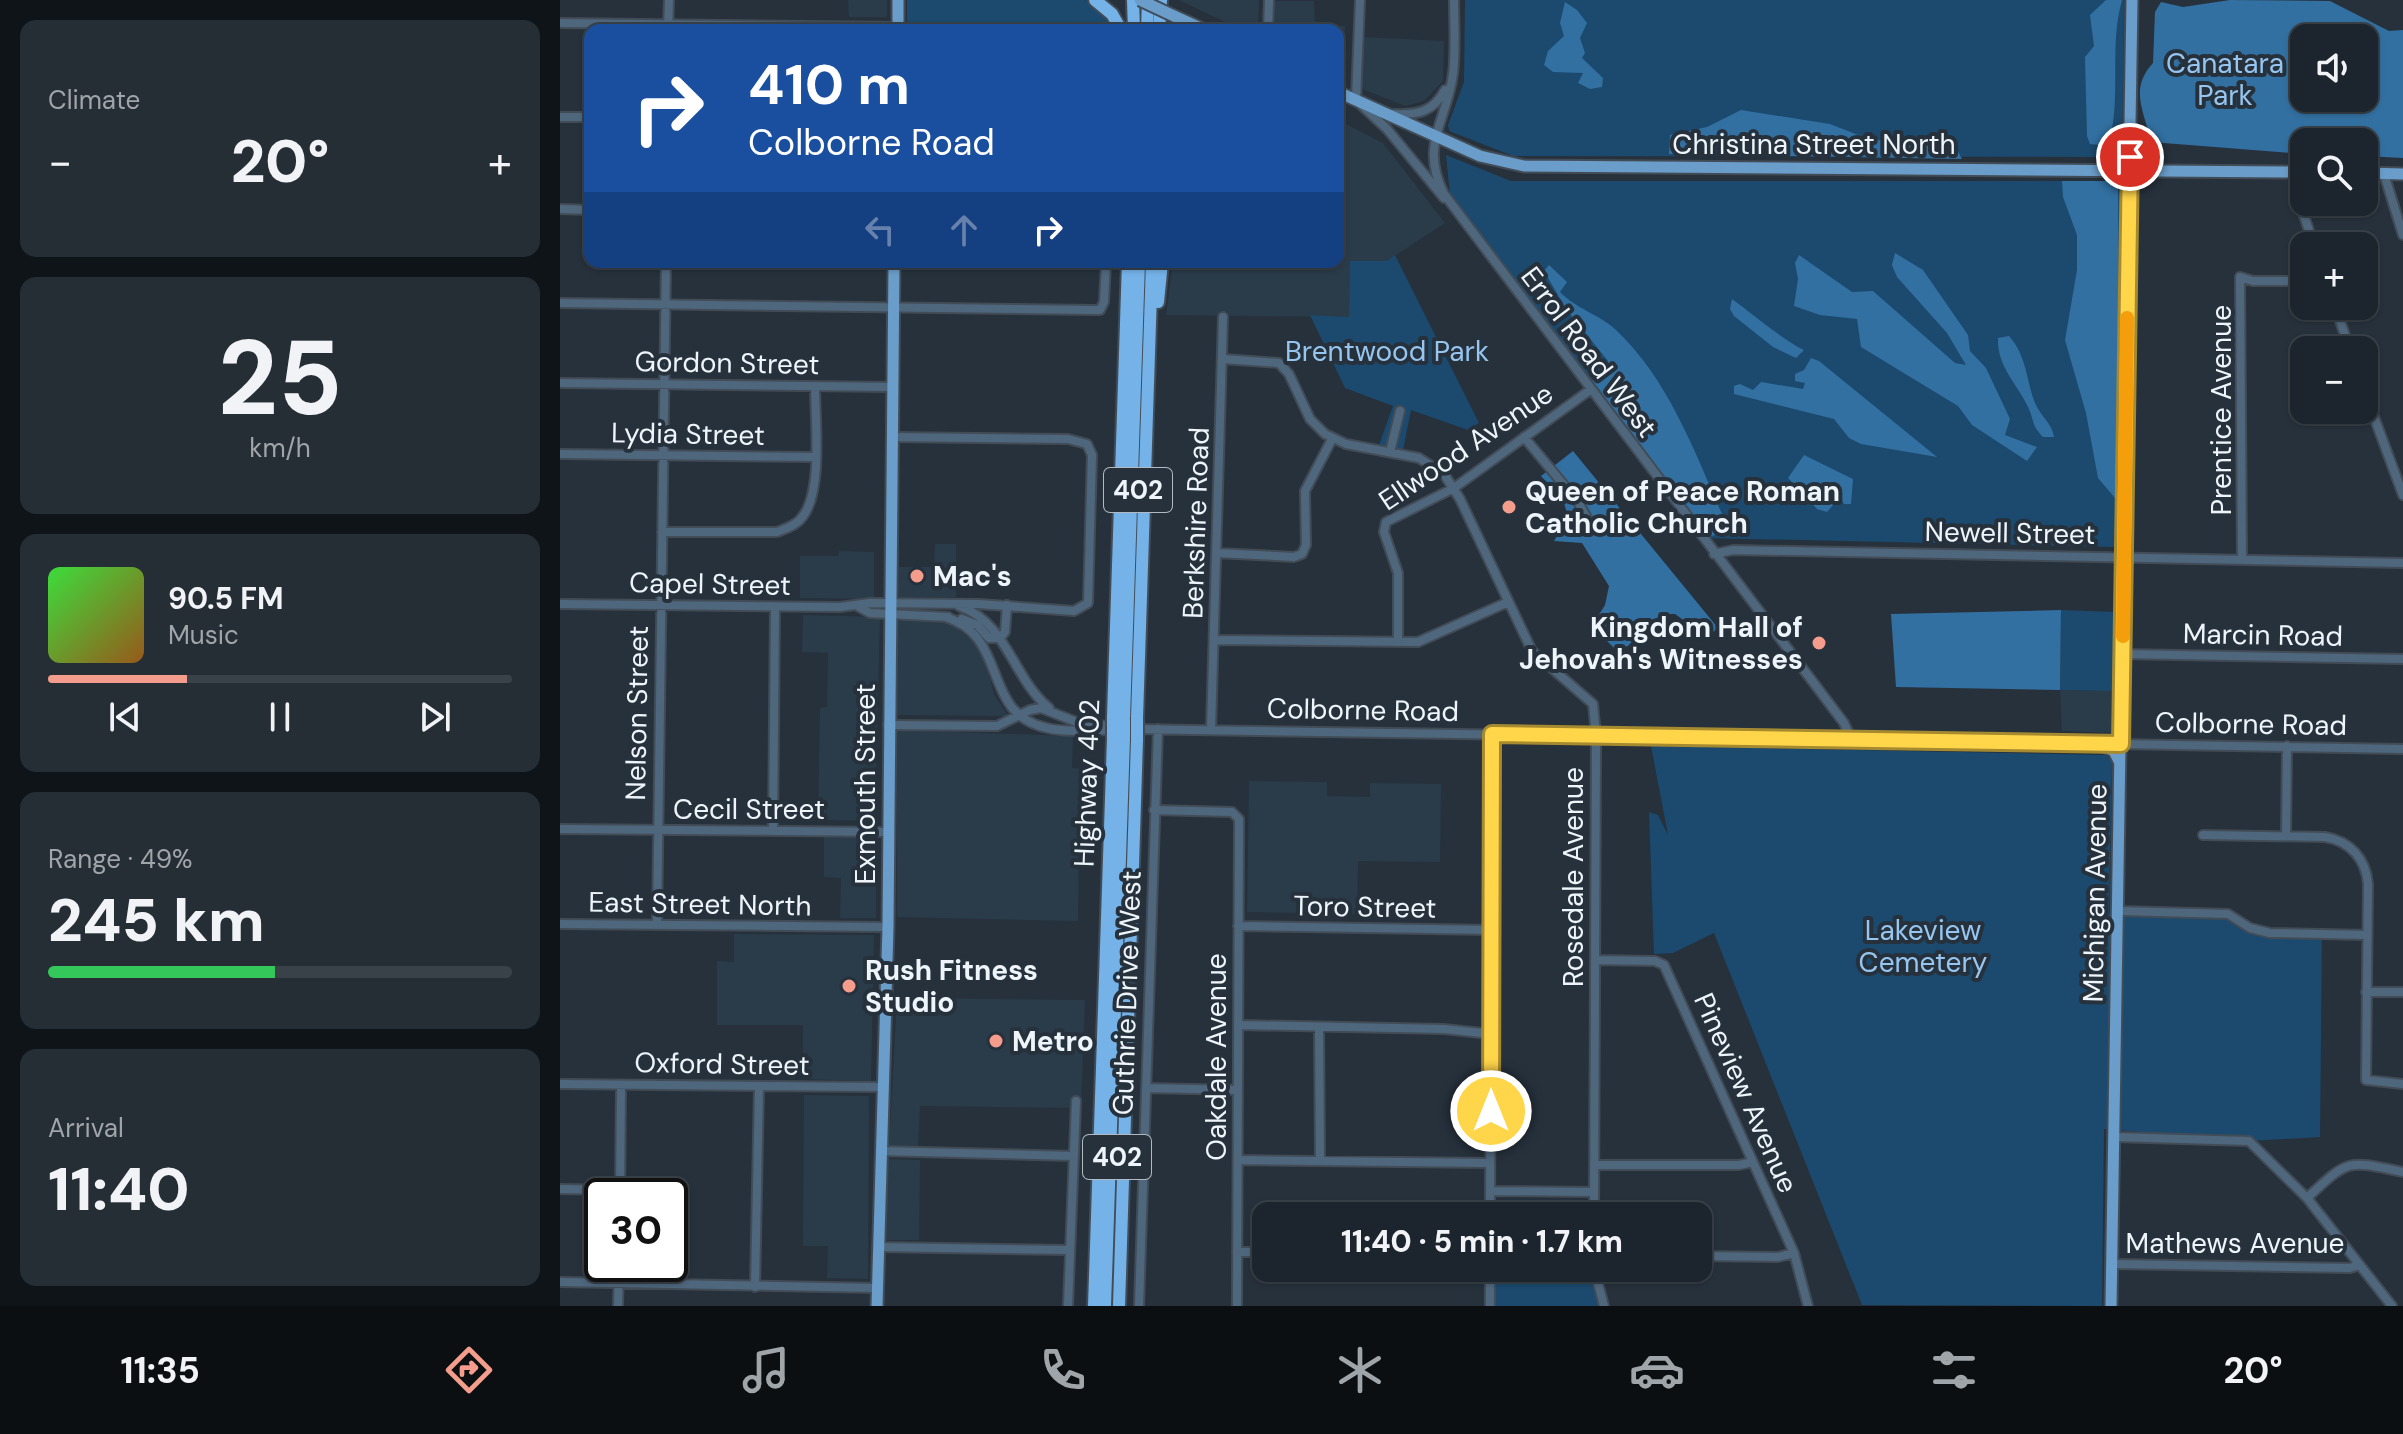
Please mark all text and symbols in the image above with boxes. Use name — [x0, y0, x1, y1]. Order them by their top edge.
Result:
map controls — [2290, 24, 2378, 424]
button: sound — [2290, 24, 2378, 112]
park label: Canatara Park — [2166, 45, 2284, 114]
text: 410 m — [748, 48, 910, 121]
icon: right — [616, 56, 720, 160]
text: Climate — [48, 83, 140, 117]
text: Colborne Road — [748, 119, 995, 166]
text: 20° — [231, 122, 329, 201]
pin — [2096, 123, 2164, 191]
street label: Christina Street North — [1672, 126, 1956, 163]
button: search — [2290, 128, 2378, 216]
text: − — [48, 133, 72, 191]
text: + — [488, 133, 512, 191]
icon: arrive — [2108, 135, 2152, 179]
icon: left — [858, 208, 902, 252]
icon: ahead — [942, 208, 986, 252]
icon: right — [1026, 208, 1070, 252]
button: + — [2290, 232, 2378, 320]
street label: Errol Road West — [1513, 259, 1665, 445]
street label: Prentice Avenue — [2203, 305, 2240, 515]
text: 25 — [218, 311, 342, 446]
park label: Brentwood Park — [1285, 333, 1489, 370]
button: − — [2290, 336, 2378, 424]
street label: Gordon Street — [634, 343, 820, 383]
street label: Ellwood Avenue — [1372, 375, 1560, 519]
street label: Lydia Street — [611, 414, 765, 454]
street label: Berkshire Road — [1174, 427, 1218, 619]
text: km/h — [249, 431, 311, 465]
road number: 402 — [1104, 468, 1172, 512]
place label: Queen of Peace Roman Catholic Church — [1525, 473, 1840, 542]
marker: Queen of Peace Roman Catholic Church — [1500, 498, 1518, 516]
street label: Newell Street — [1924, 513, 2096, 553]
place label: Mac's — [933, 558, 1012, 595]
street label: Capel Street — [629, 564, 791, 604]
marker: Mac's — [908, 567, 926, 585]
text: 90.5 FM — [168, 579, 284, 618]
place label: Kingdom Hall of Jehovah's Witnesses — [1519, 609, 1803, 678]
street label: Marcin Road — [2183, 615, 2343, 655]
text: Music — [168, 618, 239, 652]
street label: Nelson Street — [617, 625, 657, 801]
marker: Kingdom Hall of Jehovah's Witnesses — [1810, 634, 1828, 652]
street label: Exmouth Street — [847, 683, 884, 885]
street label: Colborne Road — [1267, 690, 1459, 730]
icon: previous — [103, 695, 147, 739]
icon: pause — [258, 695, 302, 739]
icon: next — [413, 695, 457, 739]
street label: Highway 402 — [1066, 698, 1108, 868]
street label: Colborne Road — [2155, 704, 2347, 744]
street label: Rosedale Avenue — [1555, 767, 1592, 987]
street label: Michigan Avenue — [2075, 783, 2115, 1003]
street label: Cecil Street — [673, 791, 825, 828]
text: Range · 49% — [48, 842, 192, 876]
street label: Guthrie Drive West — [1104, 870, 1150, 1116]
text: 245 km — [48, 881, 265, 960]
street label: East Street North — [588, 884, 812, 924]
street label: Toro Street — [1293, 887, 1437, 927]
park label: Lakeview Cemetery — [1859, 912, 1987, 981]
place label: Rush Fitness Studio — [865, 952, 1038, 1021]
street label: Oakdale Avenue — [1198, 953, 1235, 1161]
marker: Rush Fitness Studio — [840, 977, 858, 995]
street label: Pineview Avenue — [1685, 987, 1807, 1199]
place label: Metro — [1012, 1023, 1094, 1060]
marker: Metro — [987, 1032, 1005, 1050]
street label: Oxford Street — [634, 1044, 810, 1084]
position arrow — [1449, 1069, 1533, 1153]
text: Arrival — [48, 1111, 124, 1145]
road number: 402 — [1083, 1135, 1151, 1179]
text: 11:40 — [48, 1150, 190, 1229]
speed limit sign: 30 — [584, 1178, 688, 1282]
text: 11:40 · 5 min · 1.7 km — [1341, 1222, 1623, 1261]
street label: Mathews Avenue — [2126, 1225, 2344, 1262]
icon: directions — [441, 1342, 497, 1398]
icon: music — [738, 1342, 794, 1398]
icon: phone — [1035, 1342, 1091, 1398]
icon: climate — [1332, 1342, 1388, 1398]
icon: car — [1629, 1342, 1685, 1398]
icon: filters — [1926, 1342, 1982, 1398]
text: 11:35 — [121, 1347, 200, 1394]
text: 20° — [2223, 1347, 2282, 1394]

